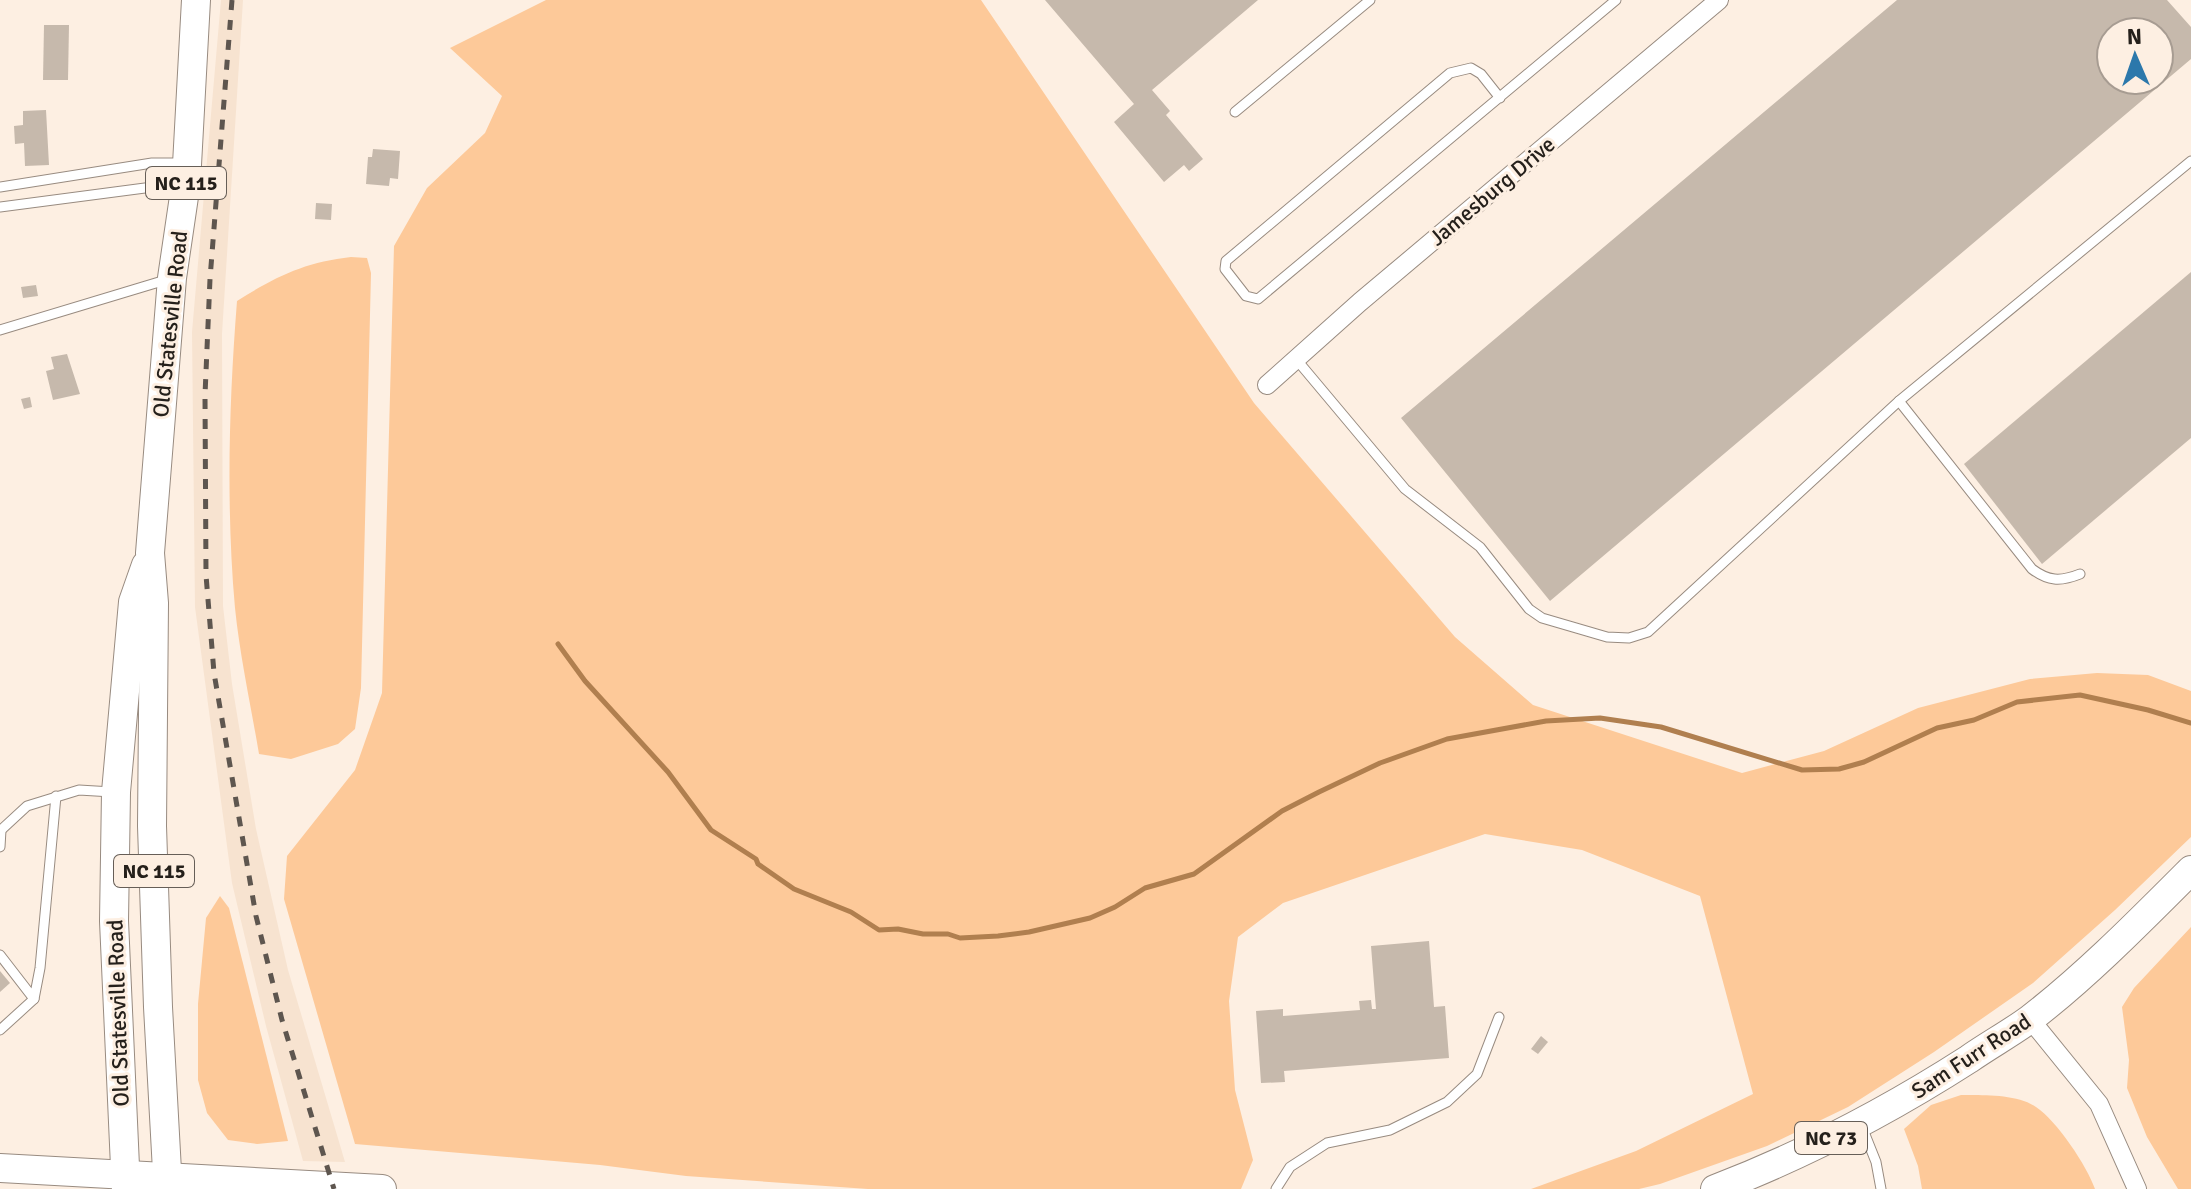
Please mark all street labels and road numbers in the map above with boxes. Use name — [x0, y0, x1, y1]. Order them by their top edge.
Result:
street label: Jamesburg Drive — [1424, 131, 1560, 251]
road number: NC 115 — [146, 167, 226, 199]
street label: Old Statesville Road — [147, 229, 193, 419]
road number: NC 115 — [114, 855, 194, 887]
street label: Old Statesville Road — [101, 919, 135, 1107]
street label: Sam Furr Road — [1906, 1007, 2036, 1105]
road number: NC 73 — [1795, 1122, 1867, 1154]

